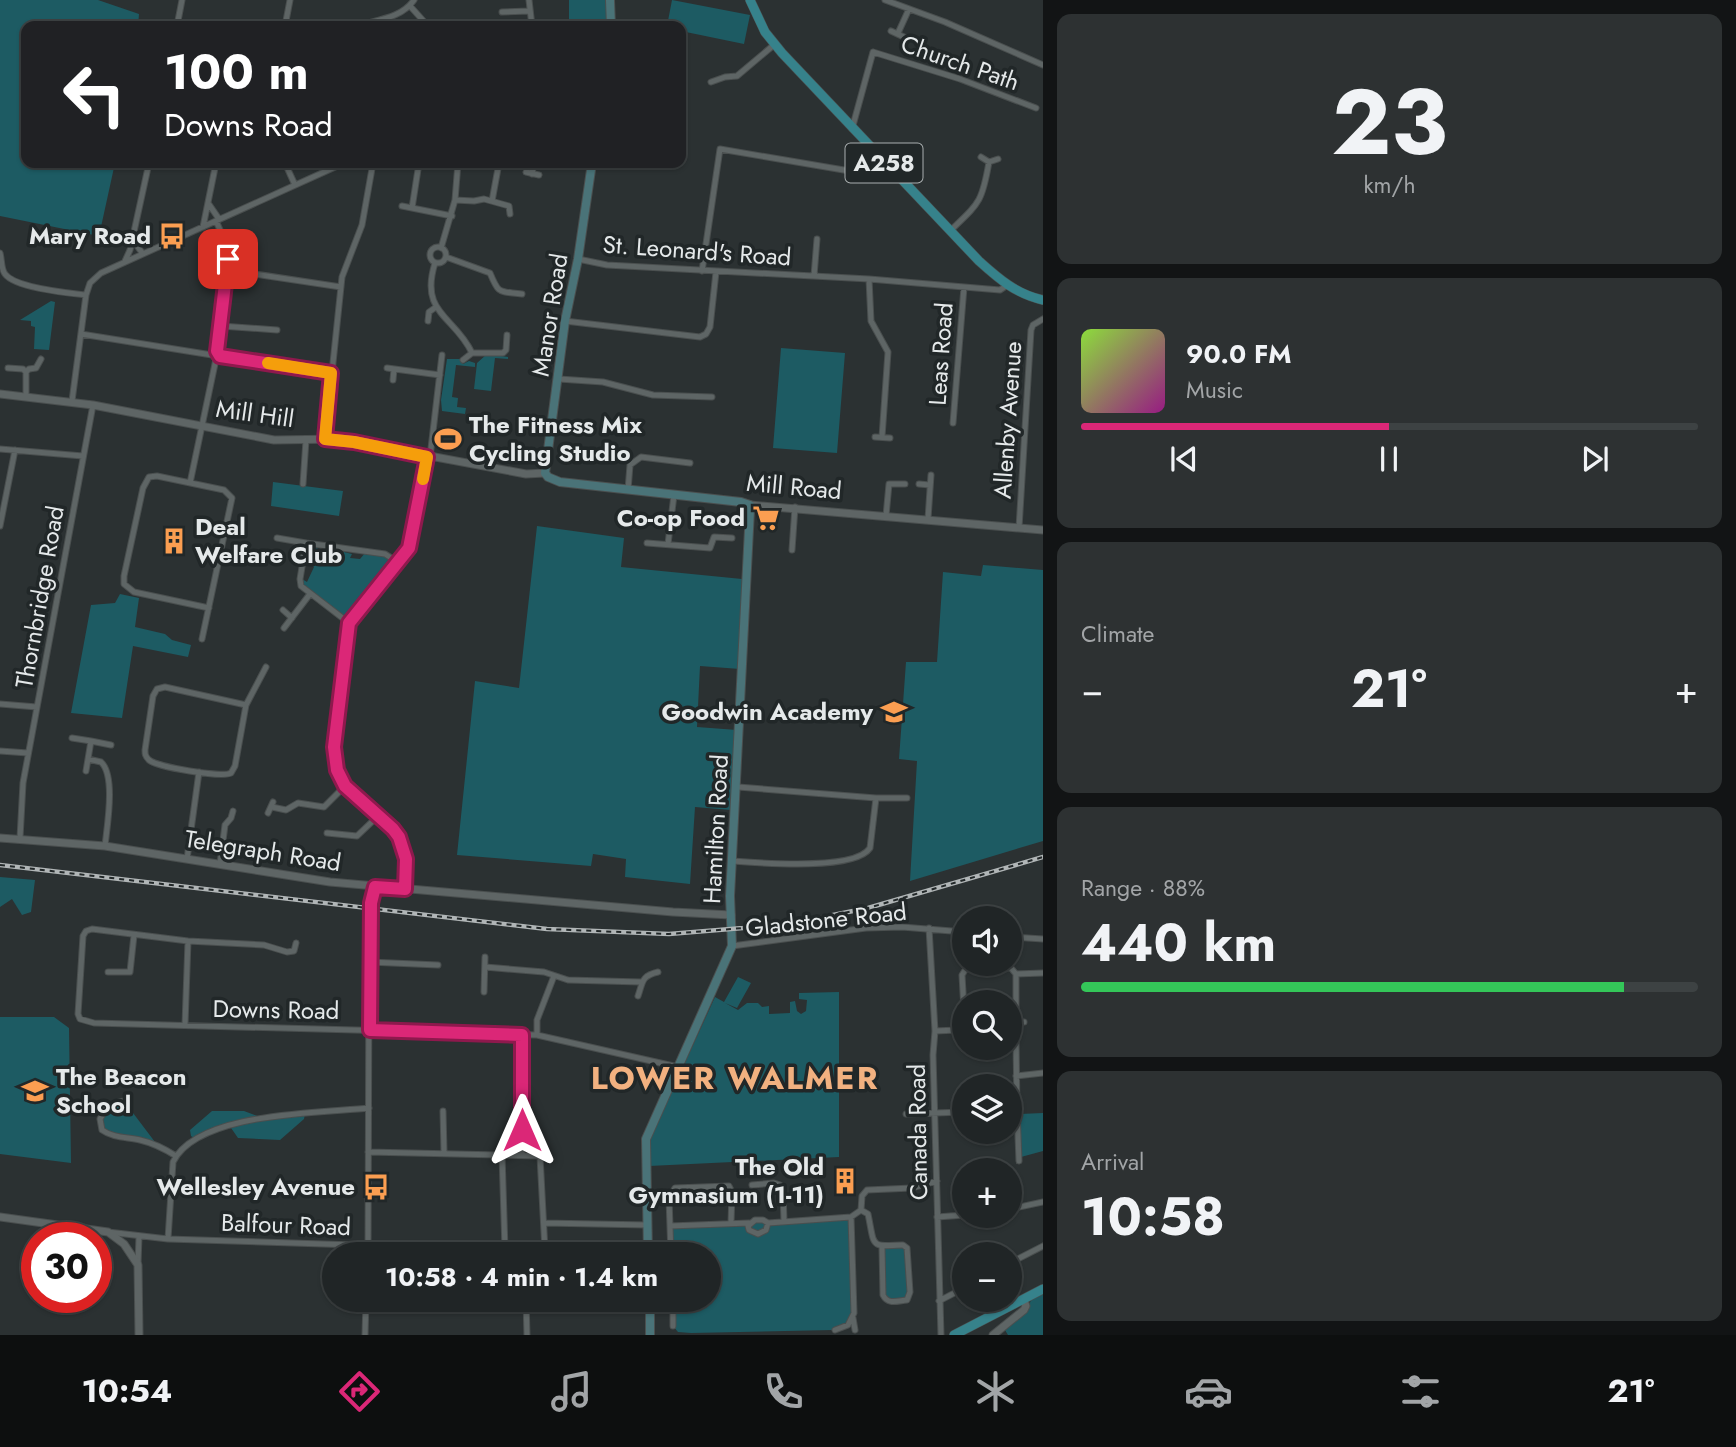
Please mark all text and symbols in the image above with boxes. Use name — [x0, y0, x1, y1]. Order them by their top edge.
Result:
street label: Church Path — [896, 26, 1024, 99]
text: 100 m — [164, 37, 309, 107]
icon: left — [49, 49, 140, 140]
text: 23 — [1331, 57, 1448, 188]
text: Downs Road — [164, 102, 333, 148]
road number: A258 — [846, 144, 922, 182]
text: km/h — [1364, 168, 1415, 202]
place label: Mary Road — [29, 218, 151, 253]
bus stop icon: Mary Road — [157, 221, 187, 251]
street label: St. Leonard's Road — [602, 226, 792, 275]
pin — [198, 229, 258, 289]
icon: arrive — [209, 240, 247, 278]
street label: Manor Road — [523, 251, 576, 379]
street label: Leas Road — [919, 301, 962, 407]
text: 90.0 FM — [1186, 335, 1292, 373]
street label: Allenby Avenue — [985, 340, 1030, 500]
text: Music — [1186, 373, 1243, 407]
street label: Mill Hill — [214, 391, 296, 436]
place label: The Fitness Mix Cycling Studio — [469, 407, 642, 470]
sports icon: The Fitness Mix Cycling Studio — [433, 424, 463, 454]
icon: previous — [1165, 440, 1203, 478]
icon: pause — [1370, 440, 1408, 478]
icon: next — [1576, 440, 1614, 478]
street label: Mill Road — [745, 465, 843, 508]
place label: Co-op Food — [617, 500, 745, 535]
street label: Thornbridge Road — [6, 503, 73, 691]
supermarket icon: Co-op Food — [751, 503, 781, 533]
place label: Deal Welfare Club — [195, 509, 343, 572]
building icon: Deal Welfare Club — [159, 526, 189, 556]
text: Climate — [1081, 617, 1154, 651]
text: 21° — [1351, 651, 1427, 727]
text: − — [1081, 662, 1103, 717]
text: + — [1675, 662, 1698, 717]
place label: Goodwin Academy — [661, 694, 873, 729]
school or university icon: Goodwin Academy — [879, 697, 909, 727]
street label: Hamilton Road — [694, 753, 737, 905]
street label: Telegraph Road — [182, 821, 344, 880]
text: Range · 88% — [1081, 871, 1205, 905]
street label: Gladstone Road — [744, 894, 908, 945]
text: 440 km — [1081, 905, 1276, 981]
map controls — [952, 906, 1022, 1312]
button: sound — [952, 906, 1022, 976]
button: search — [952, 990, 1022, 1060]
street label: Downs Road — [212, 991, 340, 1028]
district label: LOWER WALMER — [591, 1055, 879, 1101]
place label: The Beacon School — [56, 1059, 187, 1122]
street label: Canada Road — [899, 1064, 936, 1200]
button: layers — [952, 1074, 1022, 1144]
school or university icon: The Beacon School — [20, 1076, 50, 1106]
position arrow — [485, 1093, 559, 1167]
text: Arrival — [1081, 1145, 1144, 1179]
place label: The Old Gymnasium (1-11) — [629, 1149, 824, 1212]
button: + — [952, 1158, 1022, 1228]
building icon: The Old Gymnasium (1-11) — [830, 1166, 860, 1196]
place label: Wellesley Avenue — [157, 1169, 355, 1204]
bus stop icon: Wellesley Avenue — [361, 1172, 391, 1202]
text: 10:58 — [1081, 1179, 1225, 1255]
street label: Balfour Road — [220, 1205, 352, 1244]
speed limit sign: 30 — [21, 1222, 112, 1313]
button: − — [952, 1242, 1022, 1312]
text: 10:58 · 4 min · 1.4 km — [385, 1258, 658, 1296]
icon: directions — [335, 1367, 384, 1416]
icon: music — [547, 1367, 596, 1416]
icon: phone — [759, 1367, 808, 1416]
icon: climate — [971, 1367, 1020, 1416]
icon: car — [1184, 1367, 1233, 1416]
icon: filters — [1396, 1367, 1445, 1416]
text: 10:54 — [82, 1368, 172, 1414]
text: 21° — [1608, 1368, 1654, 1414]

